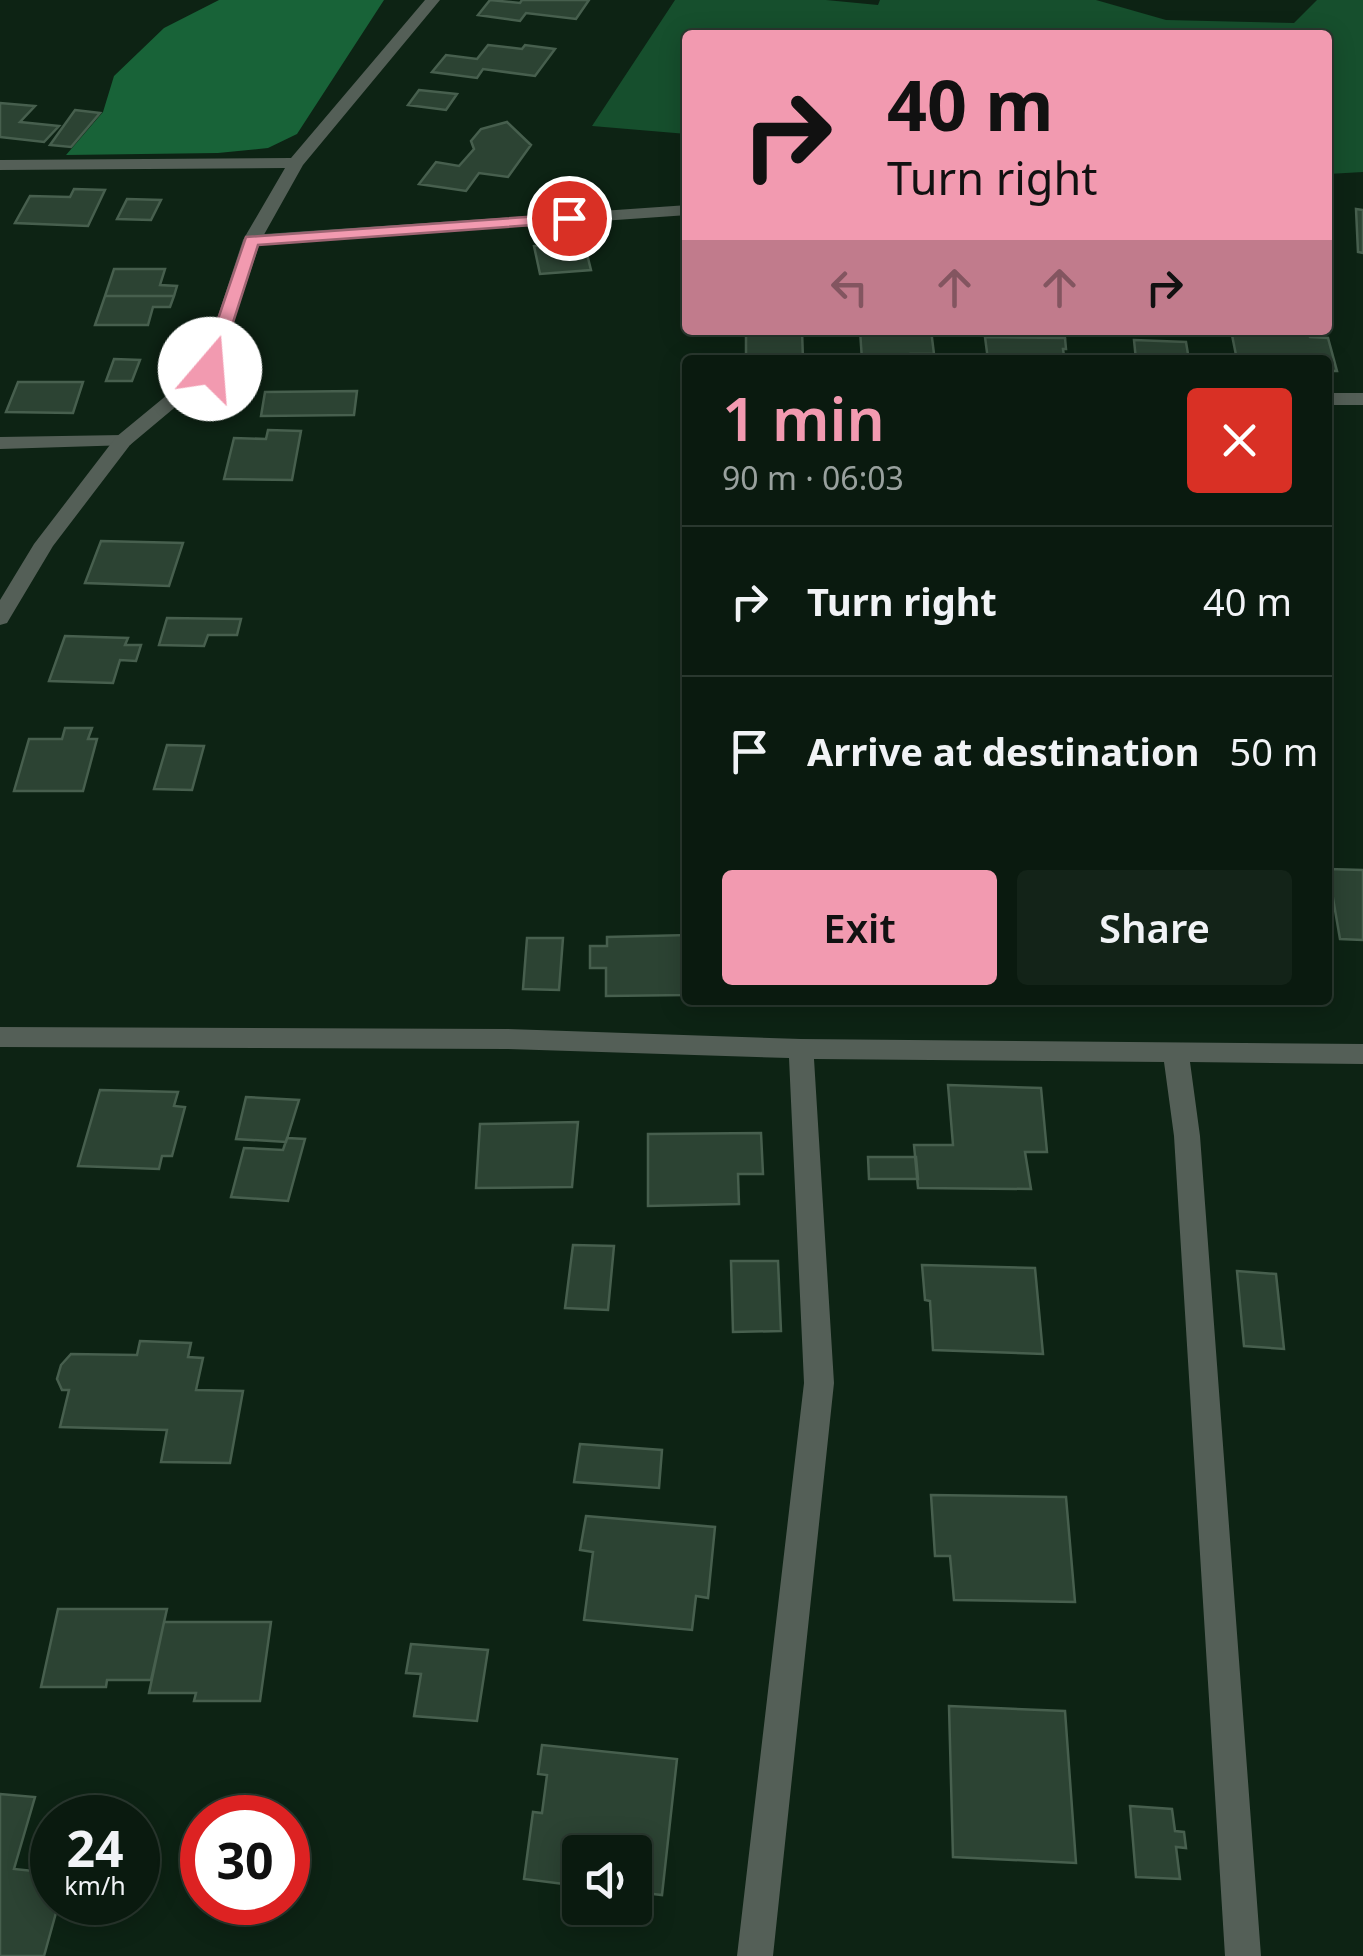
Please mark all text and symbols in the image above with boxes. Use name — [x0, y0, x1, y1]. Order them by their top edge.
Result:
text: 40 m — [887, 56, 1054, 152]
icon: right — [722, 70, 852, 200]
text: Turn right — [887, 147, 1098, 208]
pin — [527, 176, 612, 261]
icon: arrive — [542, 191, 597, 246]
icon: left — [822, 260, 877, 315]
icon: ahead — [927, 260, 982, 315]
icon: ahead — [1032, 260, 1087, 315]
icon: right — [1137, 260, 1192, 315]
position arrow — [158, 317, 262, 421]
text: 1 min — [722, 377, 885, 459]
button: close — [1187, 388, 1292, 493]
text: 90 m · 06:03 — [722, 456, 904, 499]
icon: right — [722, 574, 777, 629]
text: Turn right — [807, 575, 997, 627]
text: 40 m — [1203, 575, 1292, 627]
icon: arrive — [722, 724, 777, 779]
text: Arrive at destination — [807, 725, 1199, 777]
text: 50 m — [1229, 725, 1318, 777]
button: Exit — [722, 870, 997, 985]
button: Share — [1017, 870, 1292, 985]
speed limit sign: 30 — [180, 1795, 310, 1925]
text: 24 — [66, 1814, 124, 1882]
map controls — [562, 1835, 652, 1925]
button: sound — [562, 1835, 652, 1925]
text: km/h — [64, 1868, 126, 1902]

